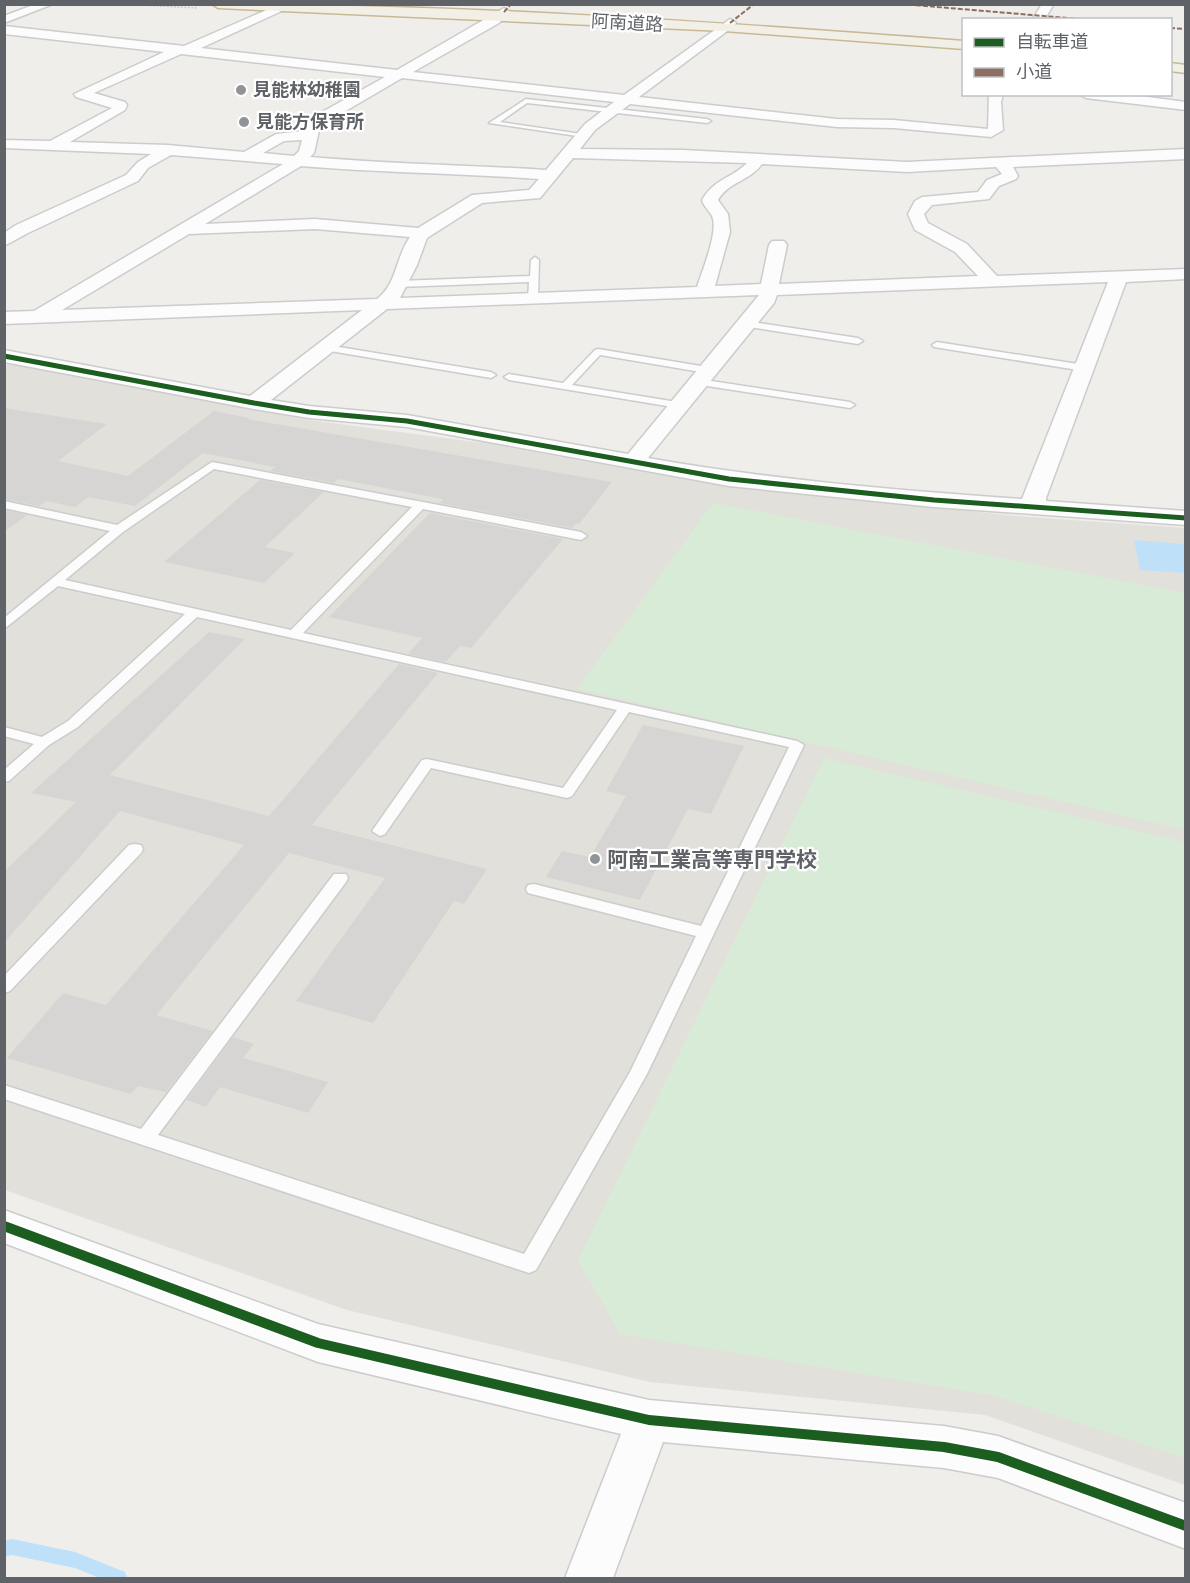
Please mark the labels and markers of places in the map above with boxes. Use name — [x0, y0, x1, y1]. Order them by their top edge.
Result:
place label: 見能林幼稚園 — [253, 79, 361, 101]
marker: 見能林幼稚園 — [234, 83, 248, 97]
place label: 見能方保育所 — [256, 111, 364, 133]
marker: 見能方保育所 — [237, 115, 251, 129]
place label: 阿南工業高等専門学校 — [607, 847, 817, 872]
marker: 阿南工業高等専門学校 — [588, 852, 602, 866]

